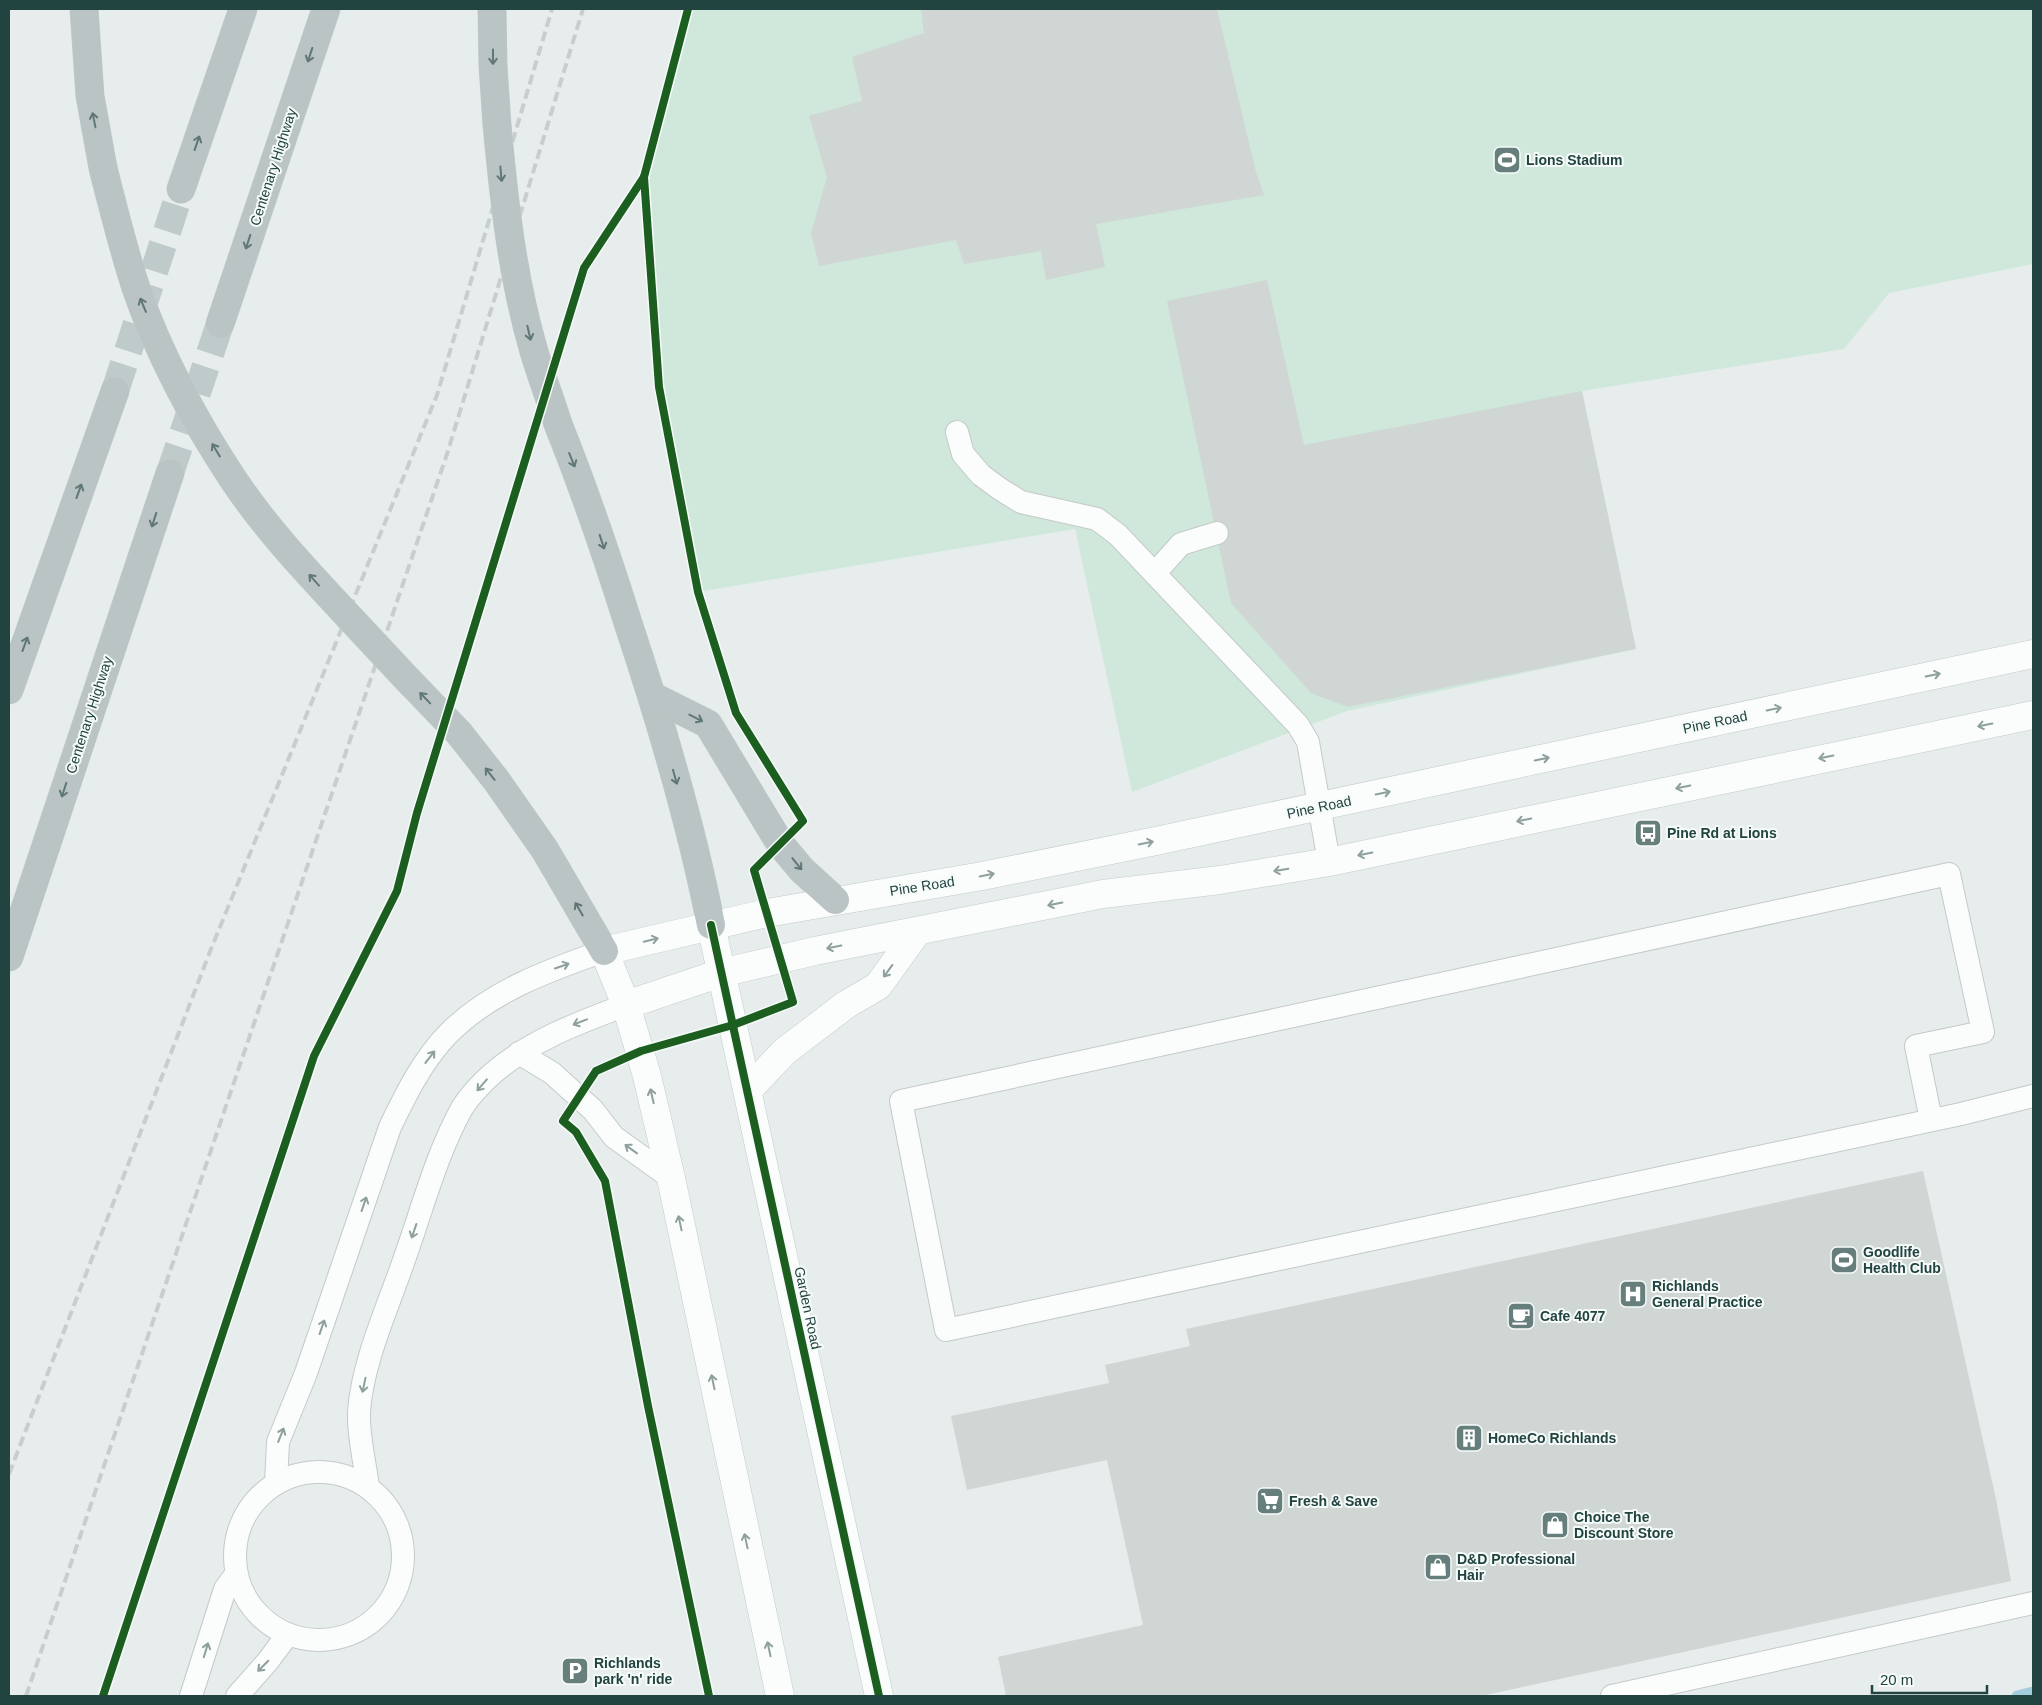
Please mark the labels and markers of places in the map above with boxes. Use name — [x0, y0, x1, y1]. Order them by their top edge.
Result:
sports icon: Lions Stadium — [1492, 145, 1522, 175]
place label: Lions Stadium — [1526, 152, 1622, 168]
bus stop icon: Pine Rd at Lions — [1633, 818, 1663, 848]
place label: Pine Rd at Lions — [1667, 825, 1777, 841]
place label: Goodlife Health Club — [1863, 1244, 1941, 1276]
sports icon: Goodlife Health Club — [1829, 1245, 1859, 1275]
place label: Richlands General Practice — [1652, 1278, 1763, 1310]
hospital icon: Richlands General Practice — [1618, 1279, 1648, 1309]
cafe icon: Cafe 4077 — [1506, 1301, 1536, 1331]
place label: Cafe 4077 — [1540, 1308, 1606, 1324]
building icon: HomeCo Richlands — [1454, 1423, 1484, 1453]
place label: HomeCo Richlands — [1488, 1430, 1617, 1446]
supermarket icon: Fresh & Save — [1255, 1486, 1285, 1516]
place label: Fresh & Save — [1289, 1493, 1378, 1509]
place label: Choice The Discount Store — [1574, 1509, 1674, 1541]
shop icon: Choice The Discount Store — [1540, 1510, 1570, 1540]
place label: D&D Professional Hair — [1457, 1551, 1575, 1583]
shop icon: D&D Professional Hair — [1423, 1552, 1453, 1582]
place label: Richlands park 'n' ride — [594, 1655, 672, 1687]
parking icon: Richlands park 'n' ride — [560, 1656, 590, 1686]

